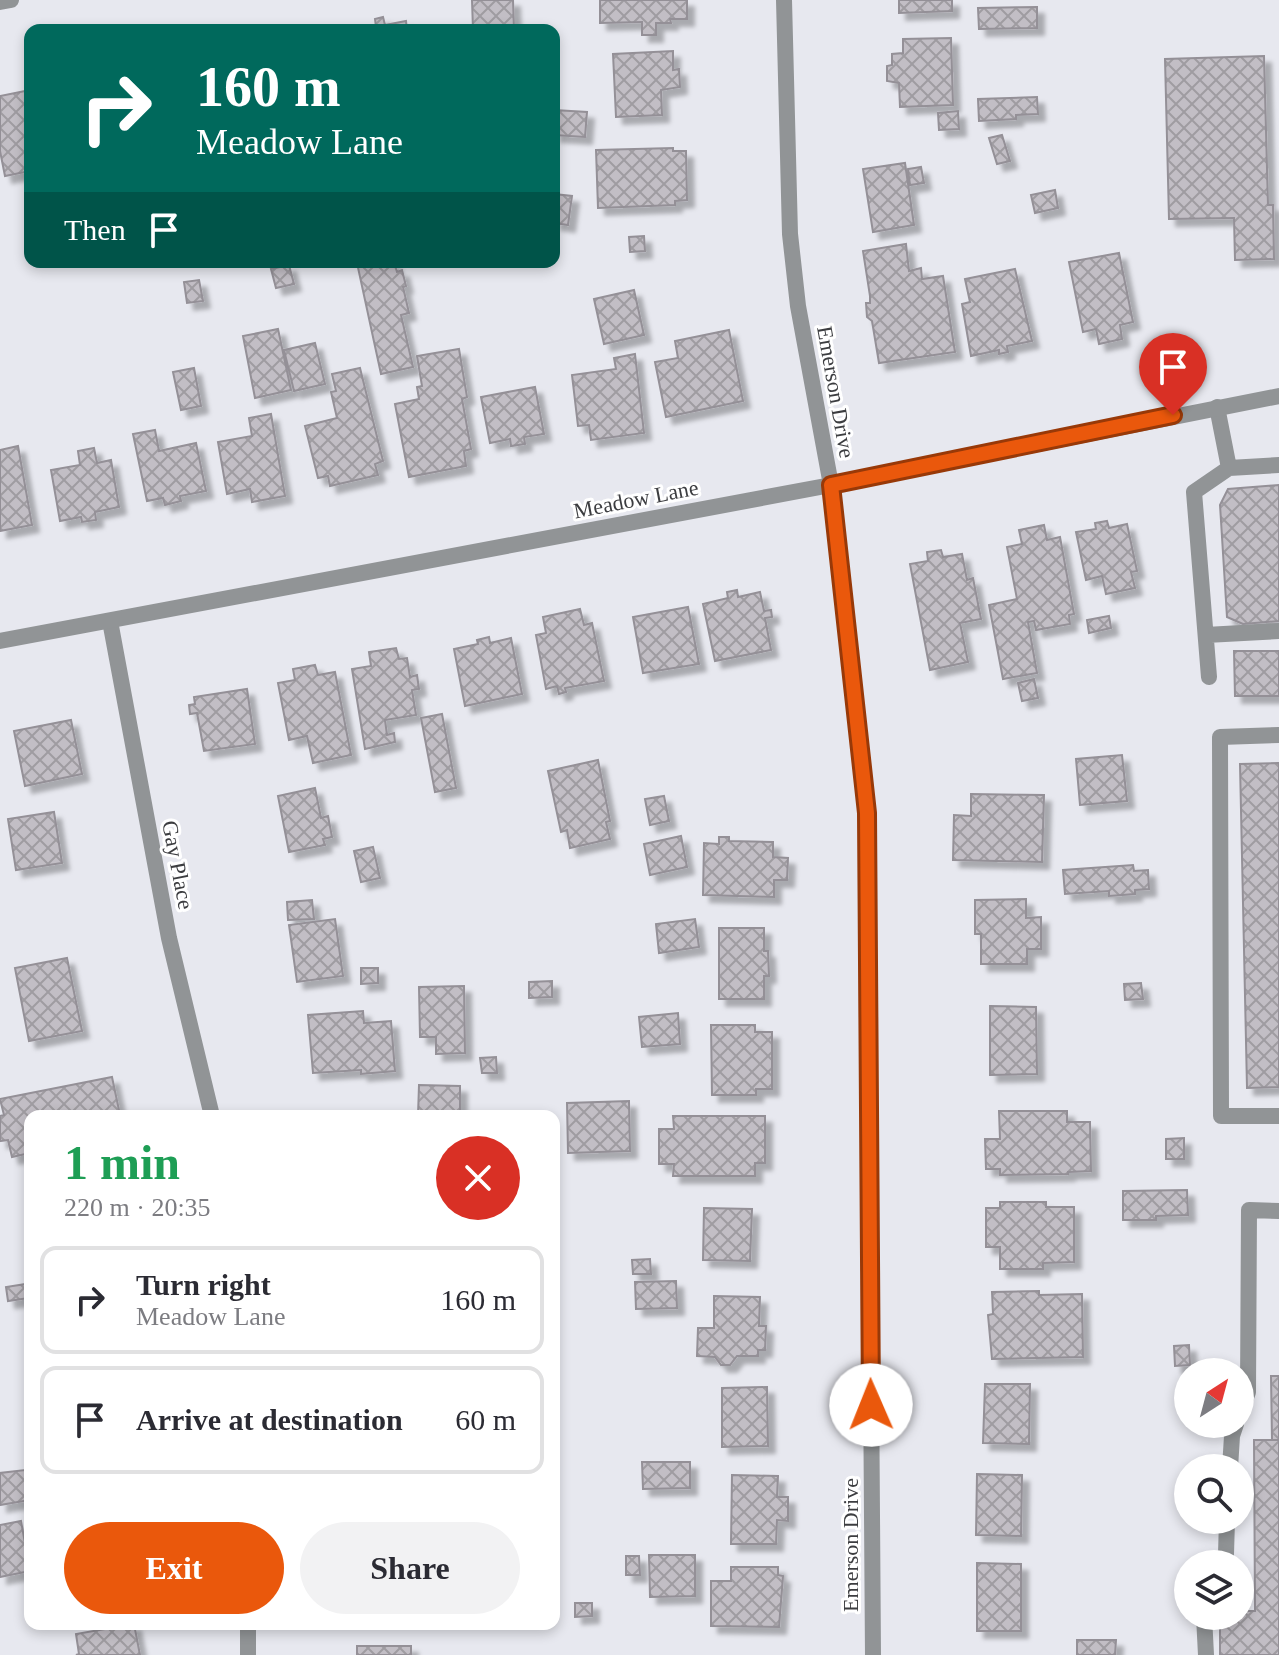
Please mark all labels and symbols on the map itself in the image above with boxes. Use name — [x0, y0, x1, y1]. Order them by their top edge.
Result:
street label: Emerson Drive — [812, 324, 860, 460]
pin — [1139, 333, 1207, 415]
street label: Meadow Lane — [572, 475, 700, 523]
street label: Gay Place — [157, 819, 199, 911]
north arrow — [1174, 1358, 1254, 1438]
position arrow — [829, 1363, 913, 1447]
street label: Emerson Drive — [838, 1478, 863, 1612]

